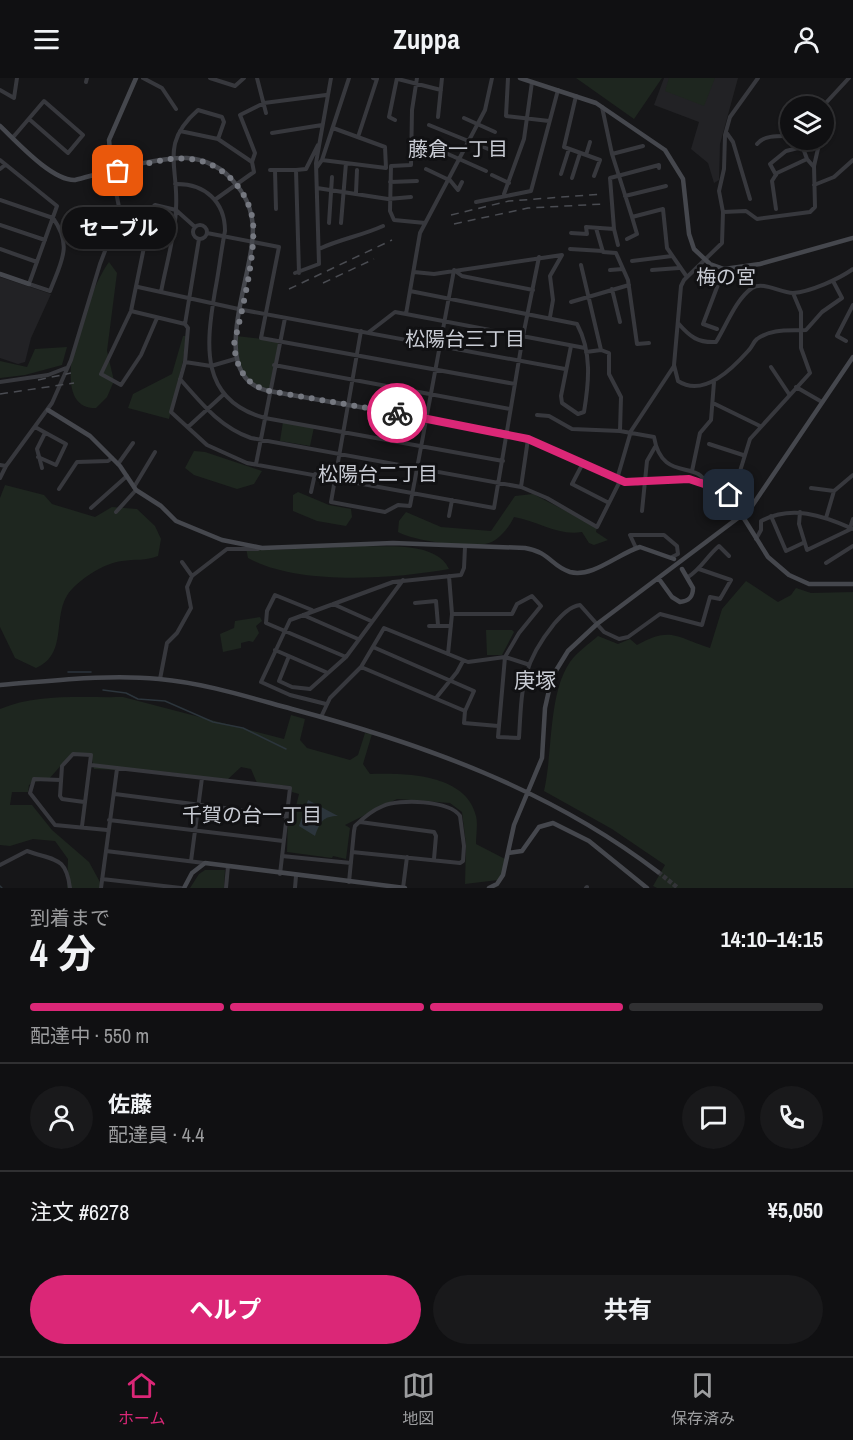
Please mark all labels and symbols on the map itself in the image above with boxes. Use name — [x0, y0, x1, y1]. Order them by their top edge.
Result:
district label: 藤倉一丁目 — [408, 135, 508, 162]
pin — [92, 145, 143, 196]
callout: セーブル — [61, 207, 175, 249]
district label: 梅の宮 — [696, 263, 756, 290]
district label: 松陽台三丁目 — [405, 325, 525, 352]
courier — [367, 383, 427, 443]
district label: 松陽台二丁目 — [318, 460, 438, 487]
pin — [703, 469, 754, 520]
district label: 庚塚 — [514, 666, 556, 695]
district label: 千賀の台一丁目 — [182, 801, 322, 828]

